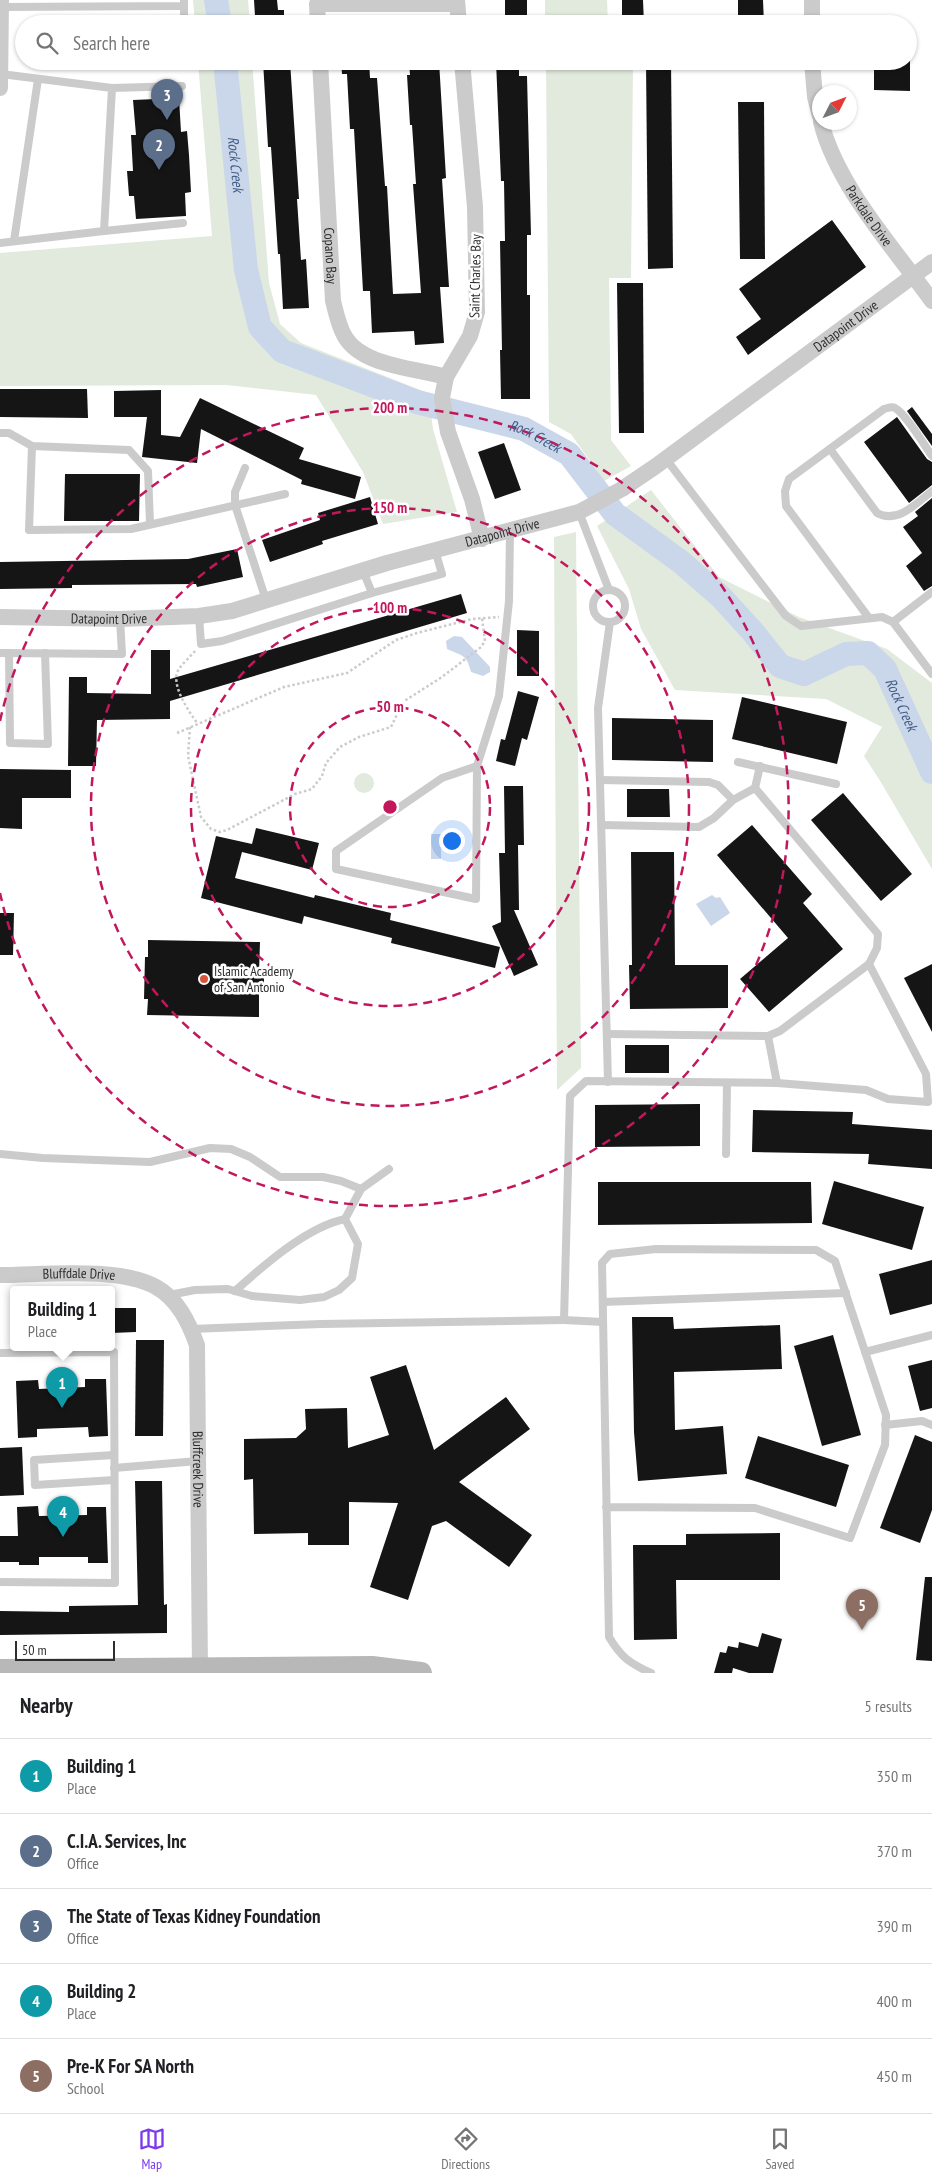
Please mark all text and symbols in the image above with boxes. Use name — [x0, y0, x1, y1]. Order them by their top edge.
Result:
search box — [15, 15, 917, 70]
icon: search — [33, 29, 61, 57]
text: Search here — [73, 31, 150, 55]
pin: 3 — [151, 79, 183, 120]
north arrow — [812, 85, 857, 130]
pin: 2 — [143, 129, 175, 170]
water label: Rock Creek — [224, 136, 248, 195]
street label: Parkdale Drive — [842, 182, 897, 250]
street label: Copano Bay — [320, 227, 341, 285]
street label: Saint Charles Bay — [465, 233, 485, 318]
street label: Datapoint Drive — [810, 296, 882, 356]
text: 200 m — [373, 398, 407, 417]
water label: Rock Creek — [507, 416, 567, 458]
text: 150 m — [373, 498, 407, 517]
street label: Datapoint Drive — [463, 514, 542, 551]
text: 100 m — [373, 598, 407, 617]
street label: Datapoint Drive — [71, 609, 148, 628]
water label: Rock Creek — [881, 675, 923, 736]
text: 50 m — [376, 697, 404, 716]
centre of rings — [381, 798, 399, 816]
your location — [439, 828, 465, 854]
place label: Islamic Academy of San Antonio — [214, 962, 294, 996]
marker: Islamic Academy of San Antonio — [198, 973, 210, 985]
street label: Bluffdale Drive — [42, 1264, 116, 1284]
popup — [10, 1286, 115, 1351]
text: Building 1 — [28, 1297, 97, 1321]
text: Place — [28, 1321, 57, 1341]
pin: 1 — [46, 1367, 78, 1408]
street label: Bluffcreek Drive — [189, 1431, 207, 1508]
pin: 4 — [47, 1496, 79, 1537]
pin: 5 — [846, 1589, 878, 1630]
scale bar — [15, 1638, 115, 1661]
text: 50 m — [22, 1641, 47, 1659]
text: Nearby — [20, 1692, 73, 1719]
text: 5 results — [865, 1696, 912, 1716]
text: Building 1 — [67, 1754, 136, 1778]
text: 1 — [32, 1766, 40, 1786]
text: 350 m — [877, 1766, 912, 1786]
text: Place — [67, 1778, 96, 1798]
text: C.I.A. Services, Inc — [67, 1829, 186, 1853]
text: 2 — [32, 1841, 40, 1861]
text: 370 m — [877, 1841, 912, 1861]
text: Office — [67, 1853, 99, 1873]
text: The State of Texas Kidney Foundation — [67, 1904, 321, 1928]
text: 3 — [32, 1916, 40, 1936]
text: 390 m — [877, 1916, 912, 1936]
text: Office — [67, 1928, 99, 1948]
text: Building 2 — [67, 1979, 136, 2003]
text: 4 — [32, 1991, 40, 2011]
text: 400 m — [877, 1991, 912, 2011]
text: Place — [67, 2003, 96, 2023]
text: Pre-K For SA North — [67, 2054, 194, 2078]
text: 5 — [32, 2066, 40, 2086]
text: 450 m — [877, 2066, 912, 2086]
text: School — [67, 2078, 104, 2098]
tab: Map — [138, 2125, 166, 2173]
tab: Directions — [441, 2125, 490, 2173]
tab: Saved — [765, 2125, 794, 2173]

